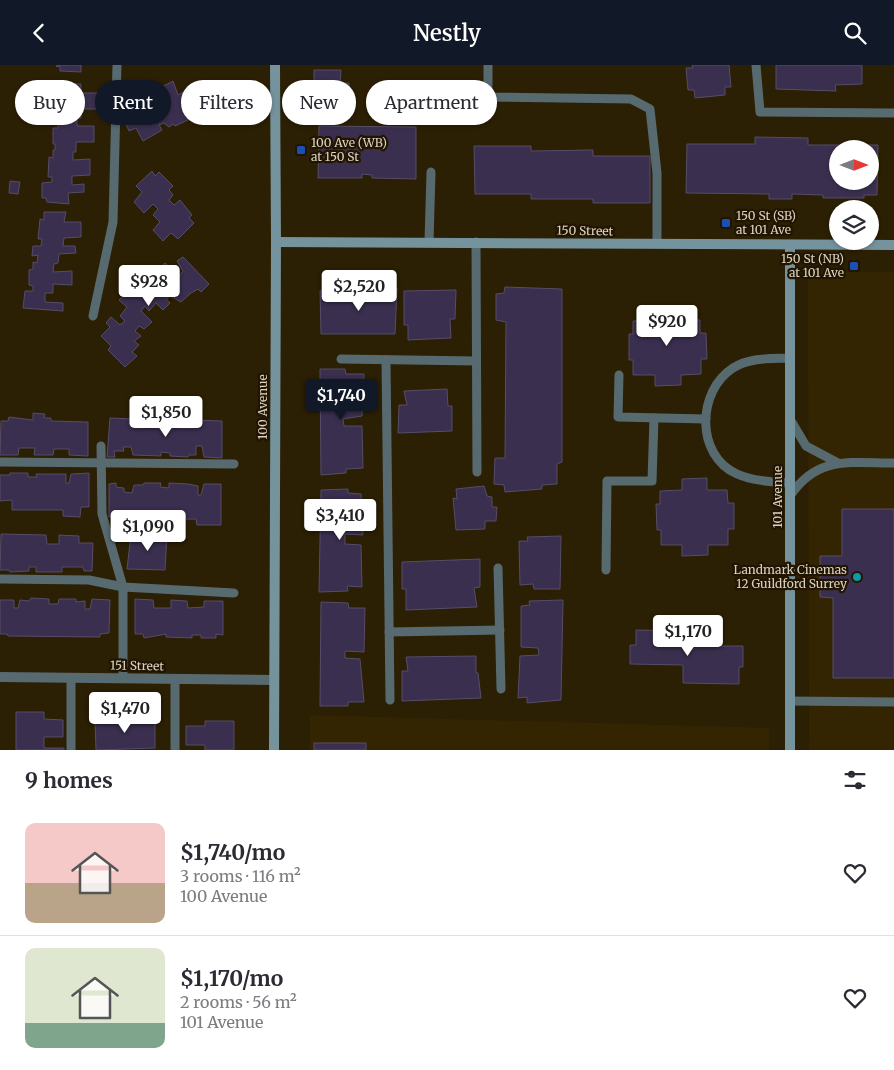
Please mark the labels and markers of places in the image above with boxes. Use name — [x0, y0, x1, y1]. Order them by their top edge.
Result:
place label: 100 Ave (WB) at 150 St — [311, 135, 387, 164]
marker: 100 Ave (WB) at 150 St — [295, 144, 307, 156]
place label: 150 St (SB) at 101 Ave — [736, 208, 796, 237]
marker: 150 St (SB) at 101 Ave — [720, 217, 732, 229]
place label: 150 St (NB) at 101 Ave — [781, 251, 844, 280]
marker: 150 St (NB) at 101 Ave — [848, 260, 860, 272]
pin: $928 — [119, 265, 179, 307]
pin: $2,520 — [318, 269, 400, 312]
pin: $920 — [637, 305, 697, 347]
pin: $1,740 — [300, 379, 382, 421]
pin: $1,850 — [125, 395, 207, 438]
pin: $3,410 — [299, 499, 381, 541]
pin: $1,090 — [107, 509, 189, 552]
place label: Landmark Cinemas 12 Guildford Surrey — [734, 562, 847, 591]
marker: Landmark Cinemas 12 Guildford Surrey — [851, 571, 863, 583]
pin: $1,170 — [647, 615, 729, 657]
pin: $1,470 — [84, 691, 166, 734]

